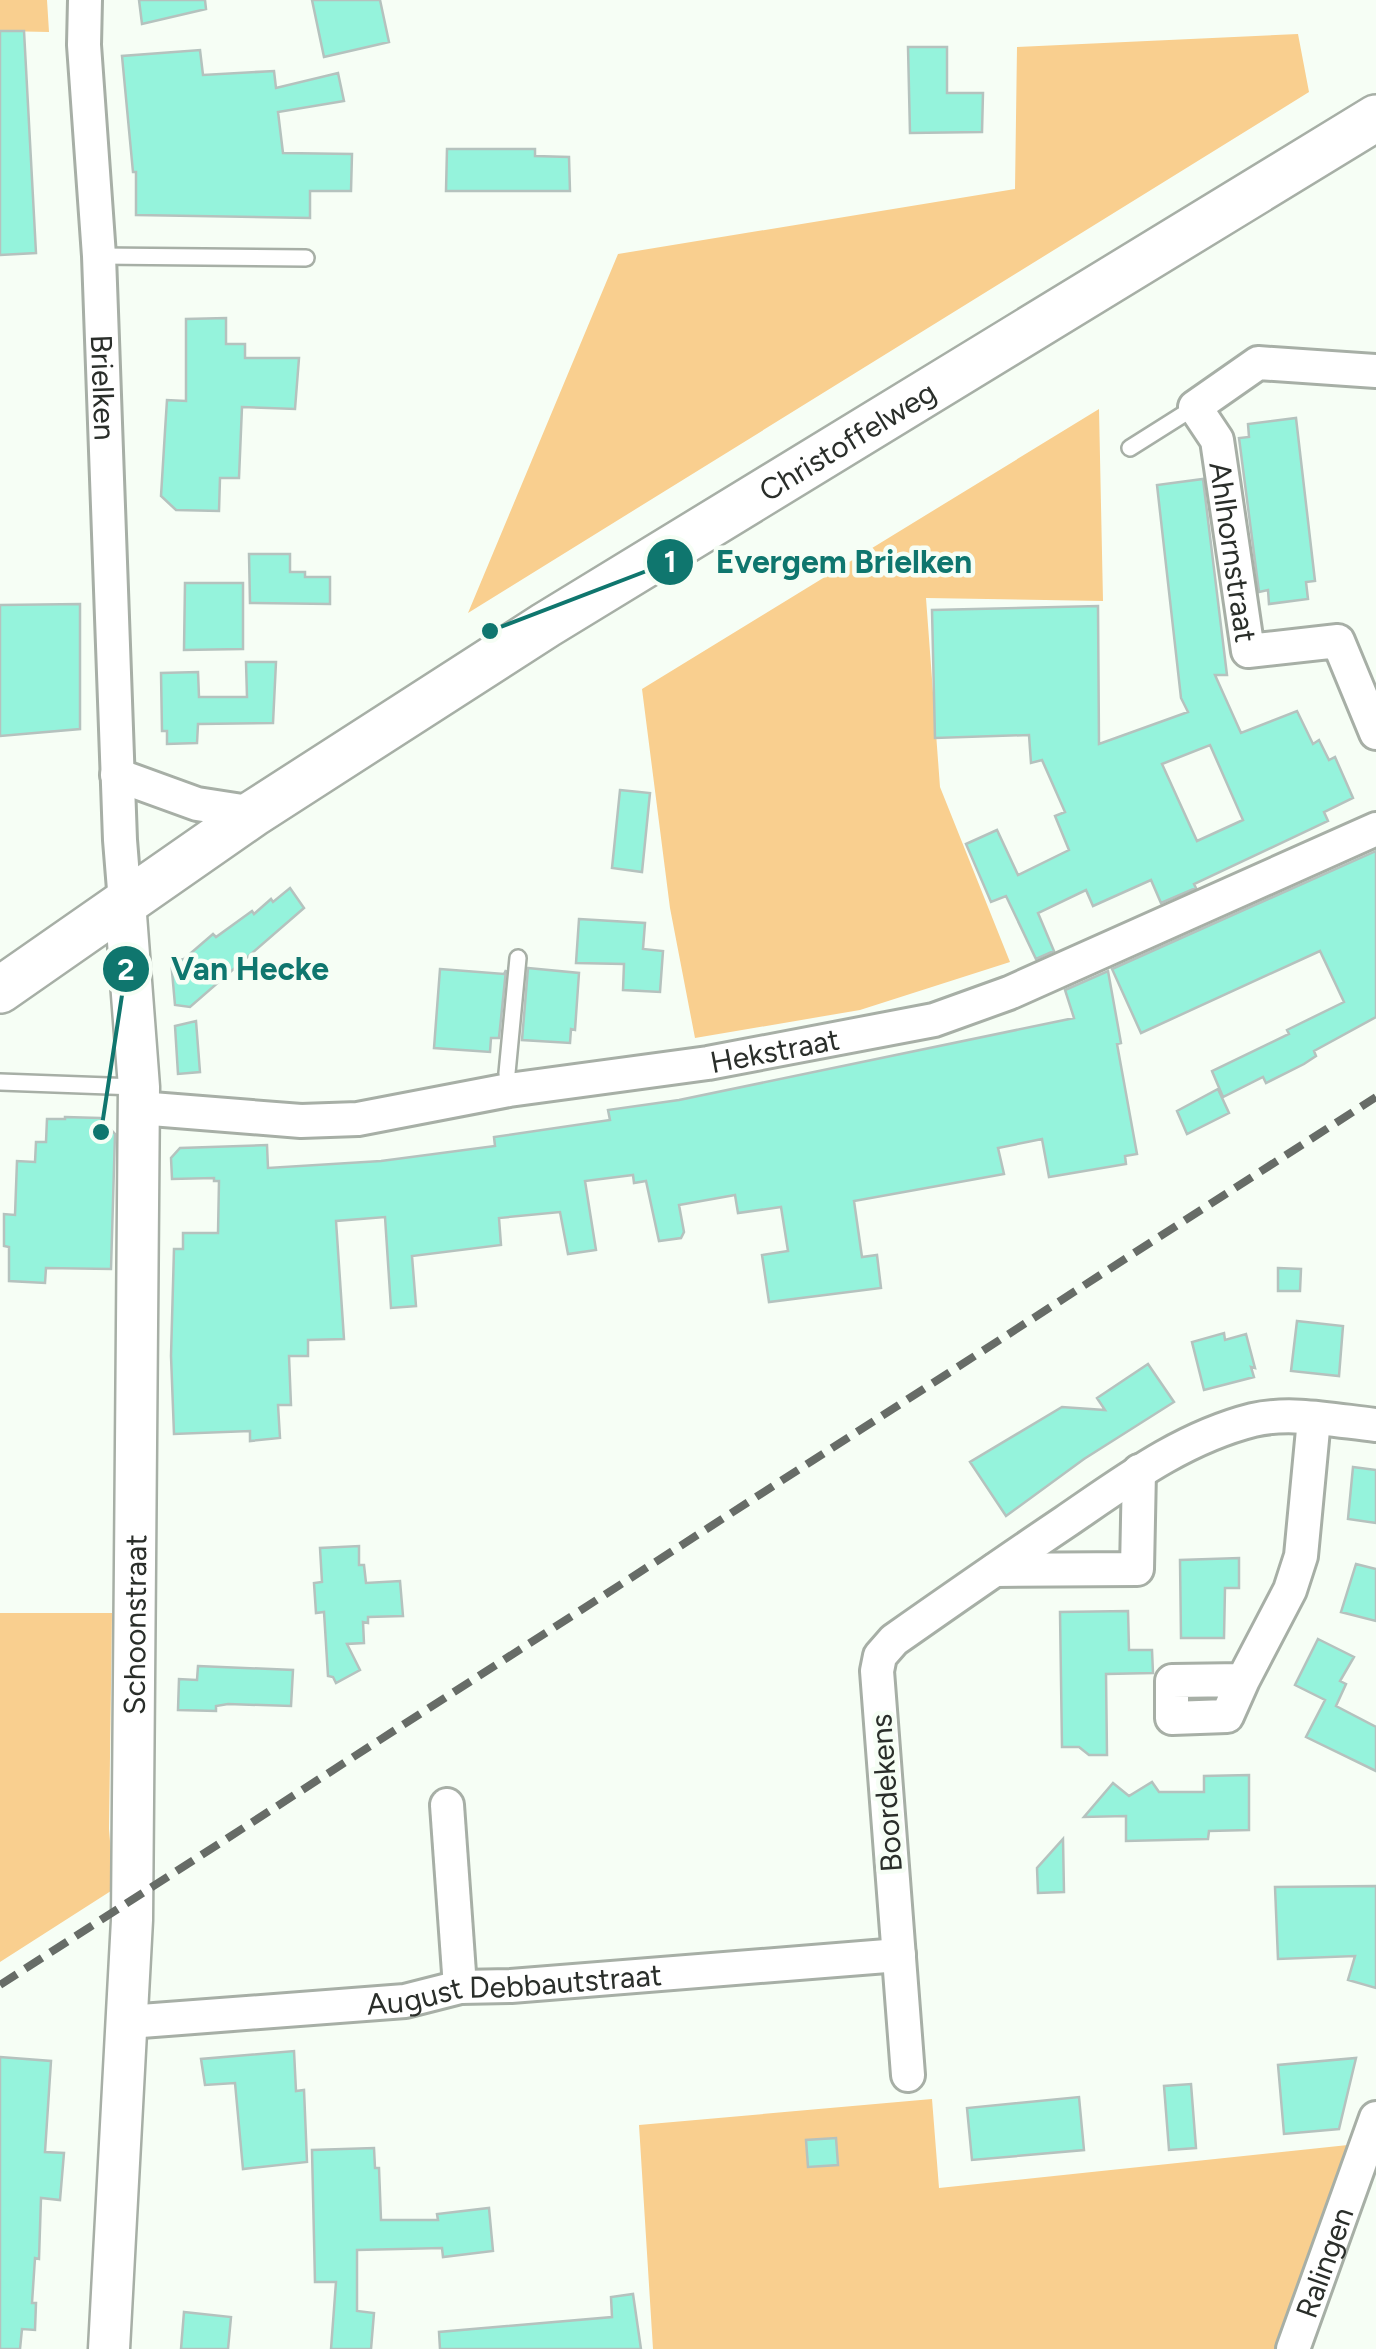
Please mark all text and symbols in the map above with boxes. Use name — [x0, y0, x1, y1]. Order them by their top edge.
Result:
street label: Brielken — [83, 334, 124, 441]
street label: Christoffelweg — [752, 373, 943, 509]
street label: Ahlhornstraat — [1202, 459, 1265, 645]
callout: Evergem Brielken — [645, 531, 992, 593]
text: 1 — [664, 543, 676, 580]
text: Evergem Brielken — [716, 543, 972, 581]
callout: Van Hecke — [101, 938, 349, 1000]
text: Van Hecke — [171, 950, 329, 988]
text: 2 — [117, 951, 135, 988]
street label: Hekstraat — [707, 1020, 842, 1081]
street label: Schoonstraat — [115, 1534, 154, 1715]
street label: Boordekens — [862, 1713, 910, 1873]
street label: August Debbautstraat — [365, 1956, 663, 2022]
street label: Ralingen — [1287, 2202, 1361, 2323]

